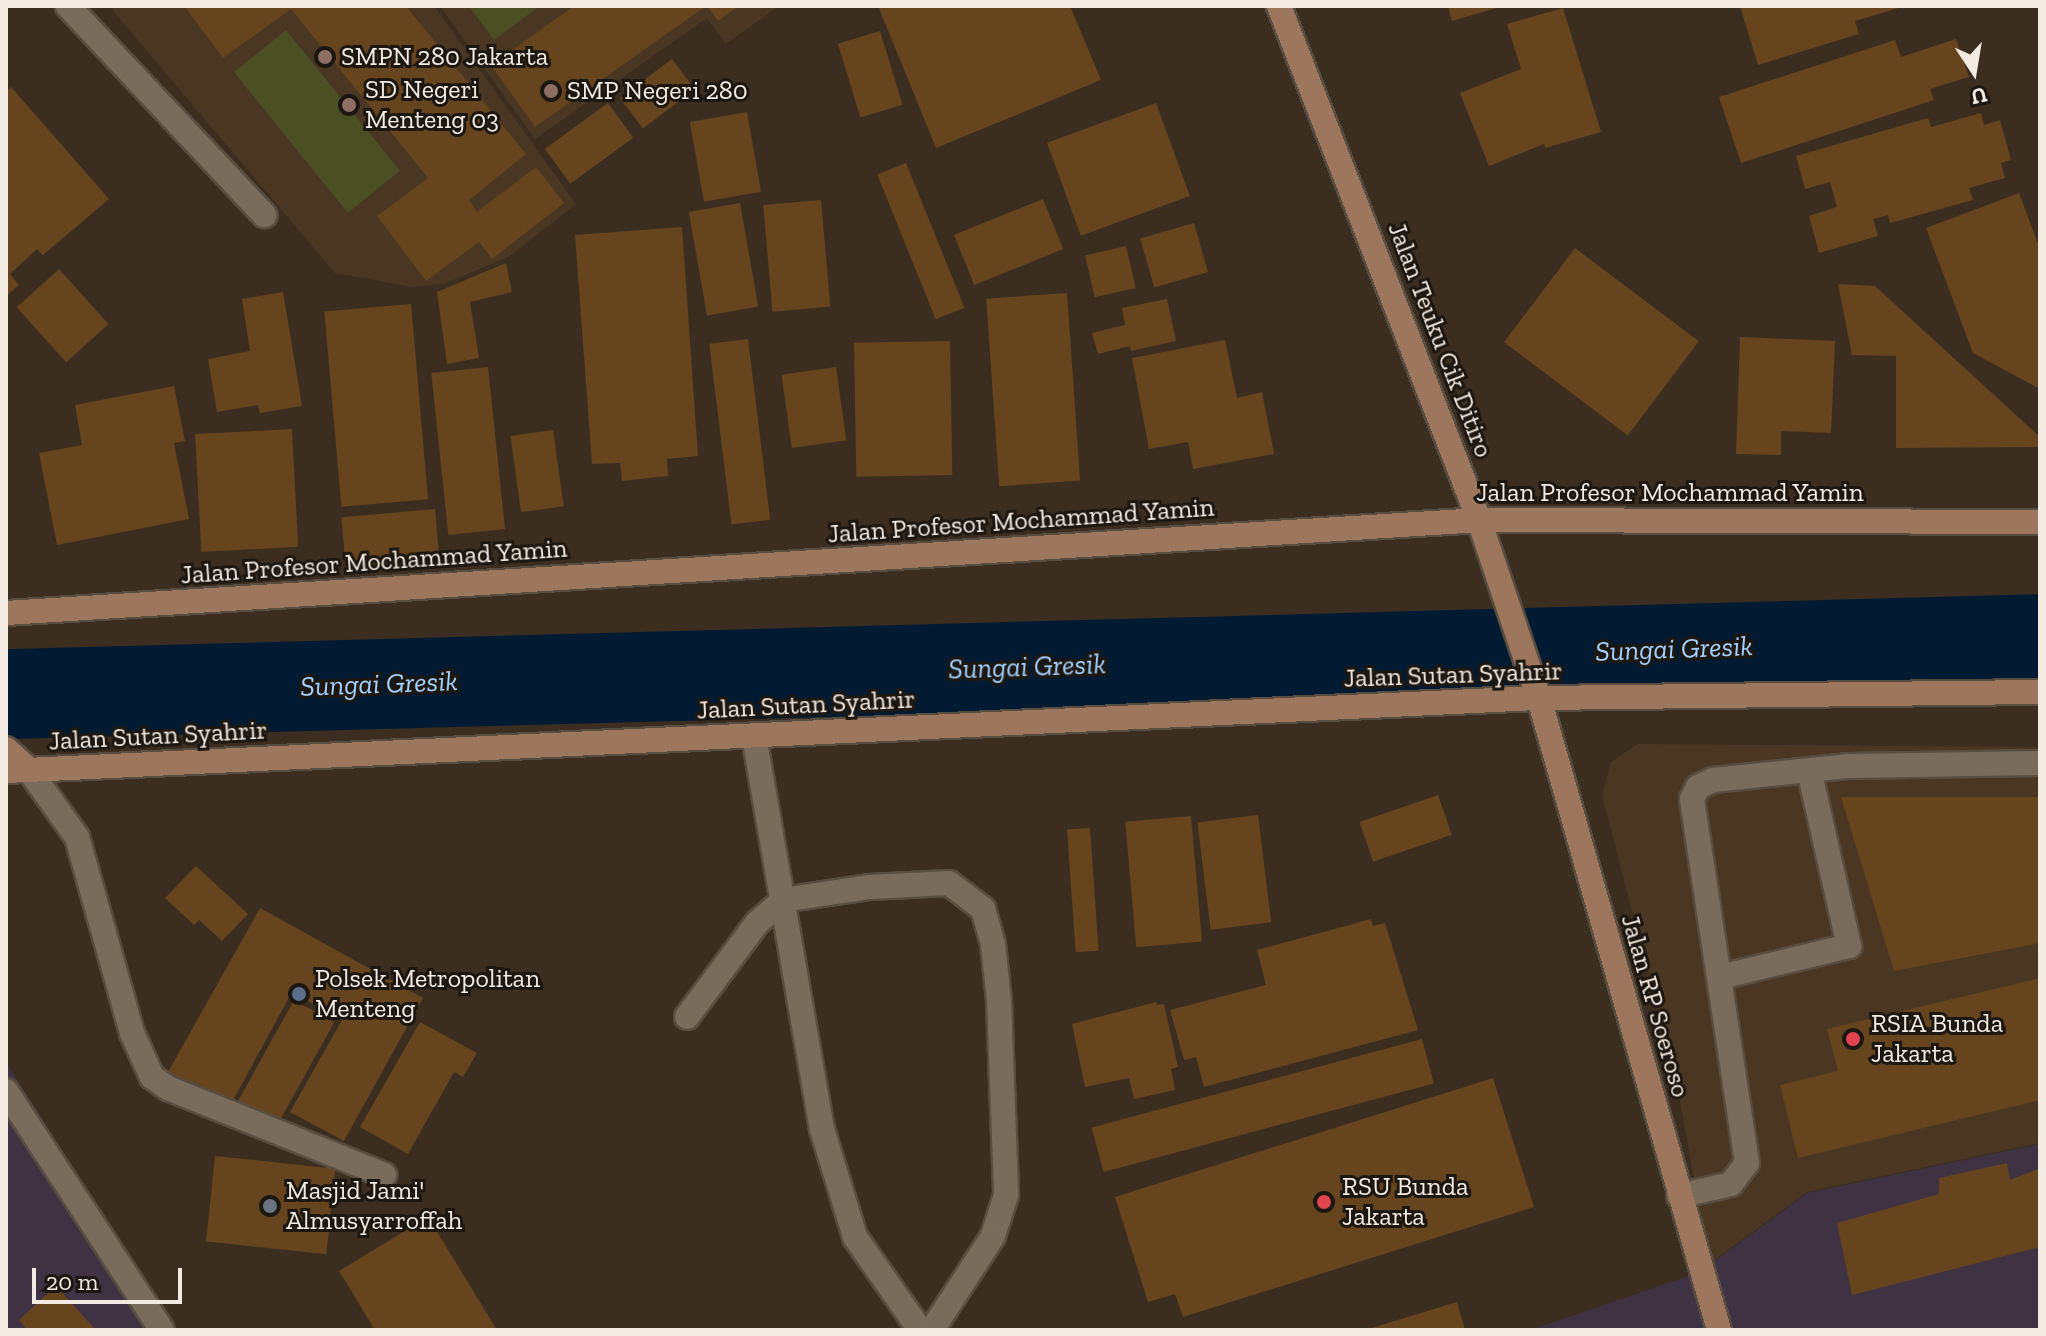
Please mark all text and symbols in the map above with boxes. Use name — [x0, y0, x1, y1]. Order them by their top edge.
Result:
north arrow — [1934, 32, 2014, 112]
place label: SMPN 280 Jakarta — [341, 41, 549, 73]
marker: SMPN 280 Jakarta — [316, 48, 334, 66]
place label: SD Negeri Menteng 03 — [365, 74, 499, 136]
place label: SMP Negeri 280 — [567, 75, 748, 107]
text: U — [1969, 81, 1990, 111]
marker: SMP Negeri 280 — [542, 82, 560, 100]
marker: SD Negeri Menteng 03 — [340, 96, 358, 114]
street label: Jalan Teuku Cik Ditiro — [1381, 218, 1499, 462]
street label: Jalan Profesor Mochammad Yamin — [1476, 477, 1864, 509]
street label: Jalan Profesor Mochammad Yamin — [826, 492, 1216, 550]
street label: Jalan Profesor Mochammad Yamin — [179, 533, 569, 591]
water label: Sungai Gresik — [1595, 629, 1753, 669]
water label: Sungai Gresik — [948, 647, 1106, 687]
street label: Jalan Sutan Syahrir — [1343, 656, 1563, 694]
water label: Sungai Gresik — [300, 664, 458, 704]
street label: Jalan Sutan Syahrir — [696, 684, 916, 726]
street label: Jalan Sutan Syahrir — [48, 715, 268, 757]
street label: Jalan RP Soeroso — [1614, 911, 1696, 1101]
place label: Polsek Metropolitan Menteng — [315, 963, 540, 1024]
marker: Polsek Metropolitan Menteng — [290, 985, 308, 1003]
place label: RSIA Bunda Jakarta — [1871, 1008, 2004, 1070]
marker: RSIA Bunda Jakarta — [1842, 1028, 1864, 1050]
place label: RSU Bunda Jakarta — [1342, 1171, 1468, 1232]
place label: Masjid Jami' Almusyarroffah — [286, 1175, 462, 1236]
marker: RSU Bunda Jakarta — [1313, 1191, 1335, 1213]
marker: Masjid Jami' Almusyarroffah — [261, 1197, 279, 1215]
scale bar — [36, 1252, 186, 1302]
text: 20 m — [46, 1267, 98, 1296]

